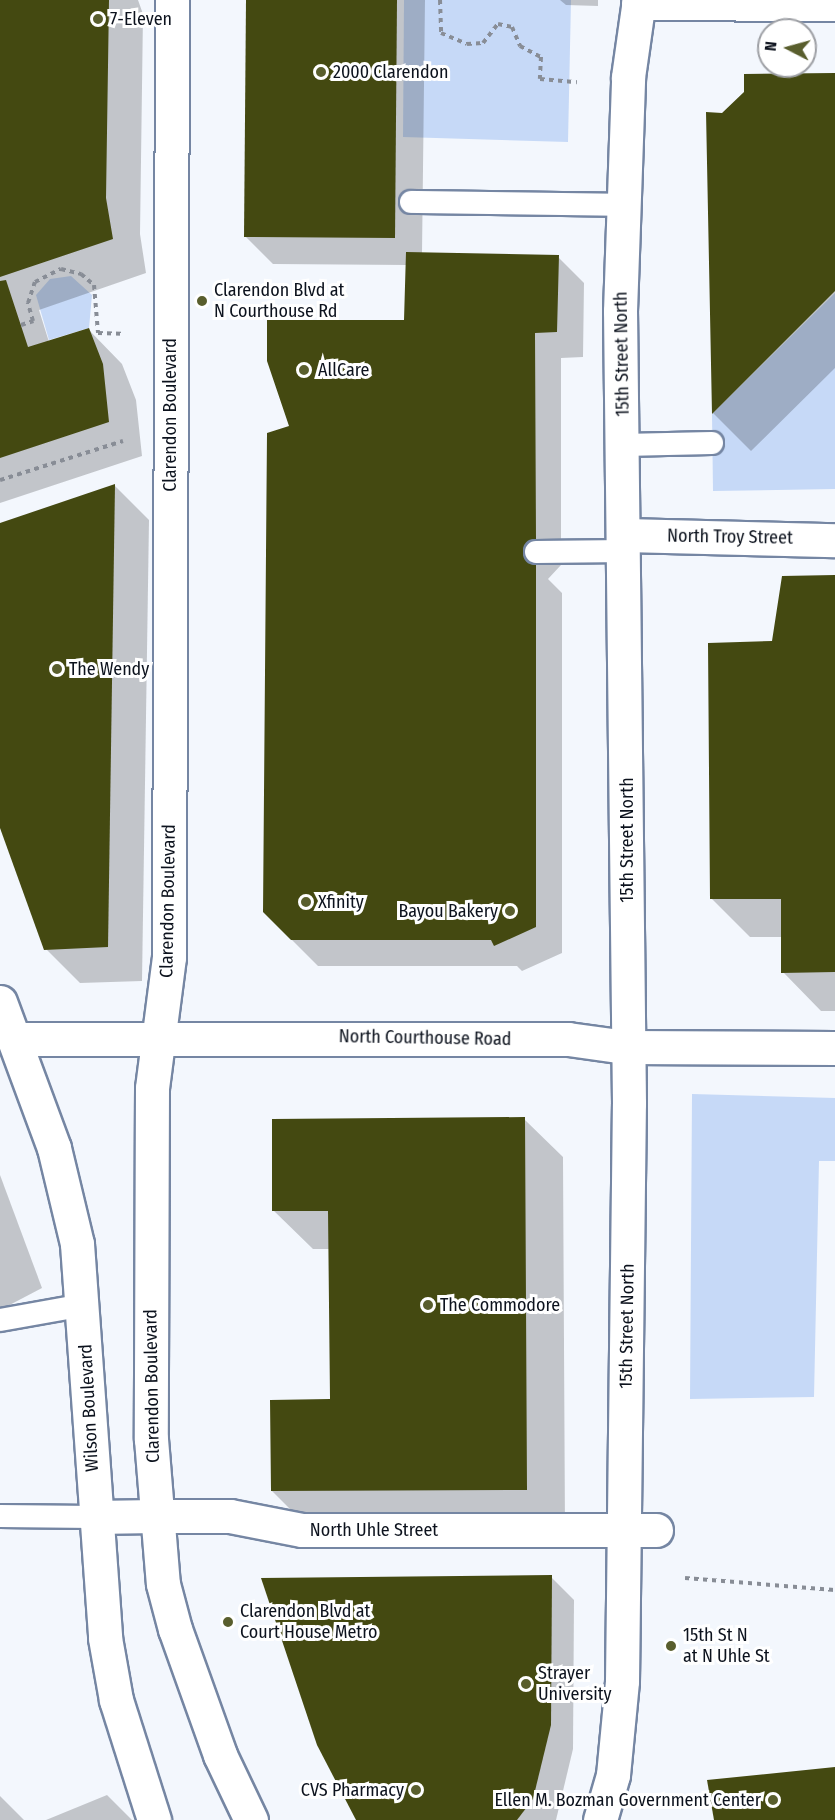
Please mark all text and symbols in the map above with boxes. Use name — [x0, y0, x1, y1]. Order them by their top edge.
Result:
place label: 7-Eleven — [110, 8, 172, 30]
marker: 7-Eleven — [91, 12, 105, 26]
north arrow — [757, 18, 817, 78]
text: N — [761, 41, 781, 52]
place label: 2000 Clarendon — [333, 61, 449, 83]
marker: 2000 Clarendon — [314, 65, 328, 79]
place label: Clarendon Blvd at N Courthouse Rd — [214, 280, 344, 322]
street label: 15th Street North — [610, 291, 634, 417]
marker: Clarendon Blvd at N Courthouse Rd — [195, 294, 209, 308]
street label: Clarendon Boulevard — [159, 338, 181, 492]
place label: AllCare — [318, 359, 369, 381]
marker: AllCare — [295, 361, 313, 379]
street label: North Troy Street — [667, 525, 793, 549]
place label: The Wendy — [69, 658, 149, 680]
marker: The Wendy — [50, 662, 64, 676]
street label: 15th Street North — [616, 777, 638, 903]
street label: Clarendon Boulevard — [156, 824, 180, 978]
place label: Xfinity — [318, 891, 364, 913]
marker: Xfinity — [299, 895, 313, 909]
place label: Bayou Bakery — [398, 900, 498, 922]
marker: Bayou Bakery — [503, 904, 517, 918]
street label: North Courthouse Road — [339, 1026, 511, 1050]
street label: 15th Street North — [615, 1263, 639, 1389]
place label: The Commodore — [440, 1294, 560, 1316]
marker: The Commodore — [421, 1298, 435, 1312]
street label: Clarendon Boulevard — [140, 1309, 164, 1463]
street label: Wilson Boulevard — [75, 1344, 103, 1472]
street label: North Uhle Street — [310, 1519, 438, 1541]
place label: Clarendon Blvd at Court House Metro — [240, 1601, 377, 1644]
marker: Clarendon Blvd at Court House Metro — [221, 1615, 235, 1629]
place label: 15th St N at N Uhle St — [683, 1625, 770, 1668]
marker: 15th St N at N Uhle St — [664, 1639, 678, 1653]
place label: Strayer University — [538, 1663, 612, 1706]
marker: Strayer University — [519, 1677, 533, 1691]
place label: CVS Pharmacy — [301, 1779, 404, 1801]
marker: CVS Pharmacy — [409, 1783, 423, 1797]
place label: Ellen M. Bozman Government Center — [495, 1789, 761, 1811]
marker: Ellen M. Bozman Government Center — [766, 1793, 780, 1807]

